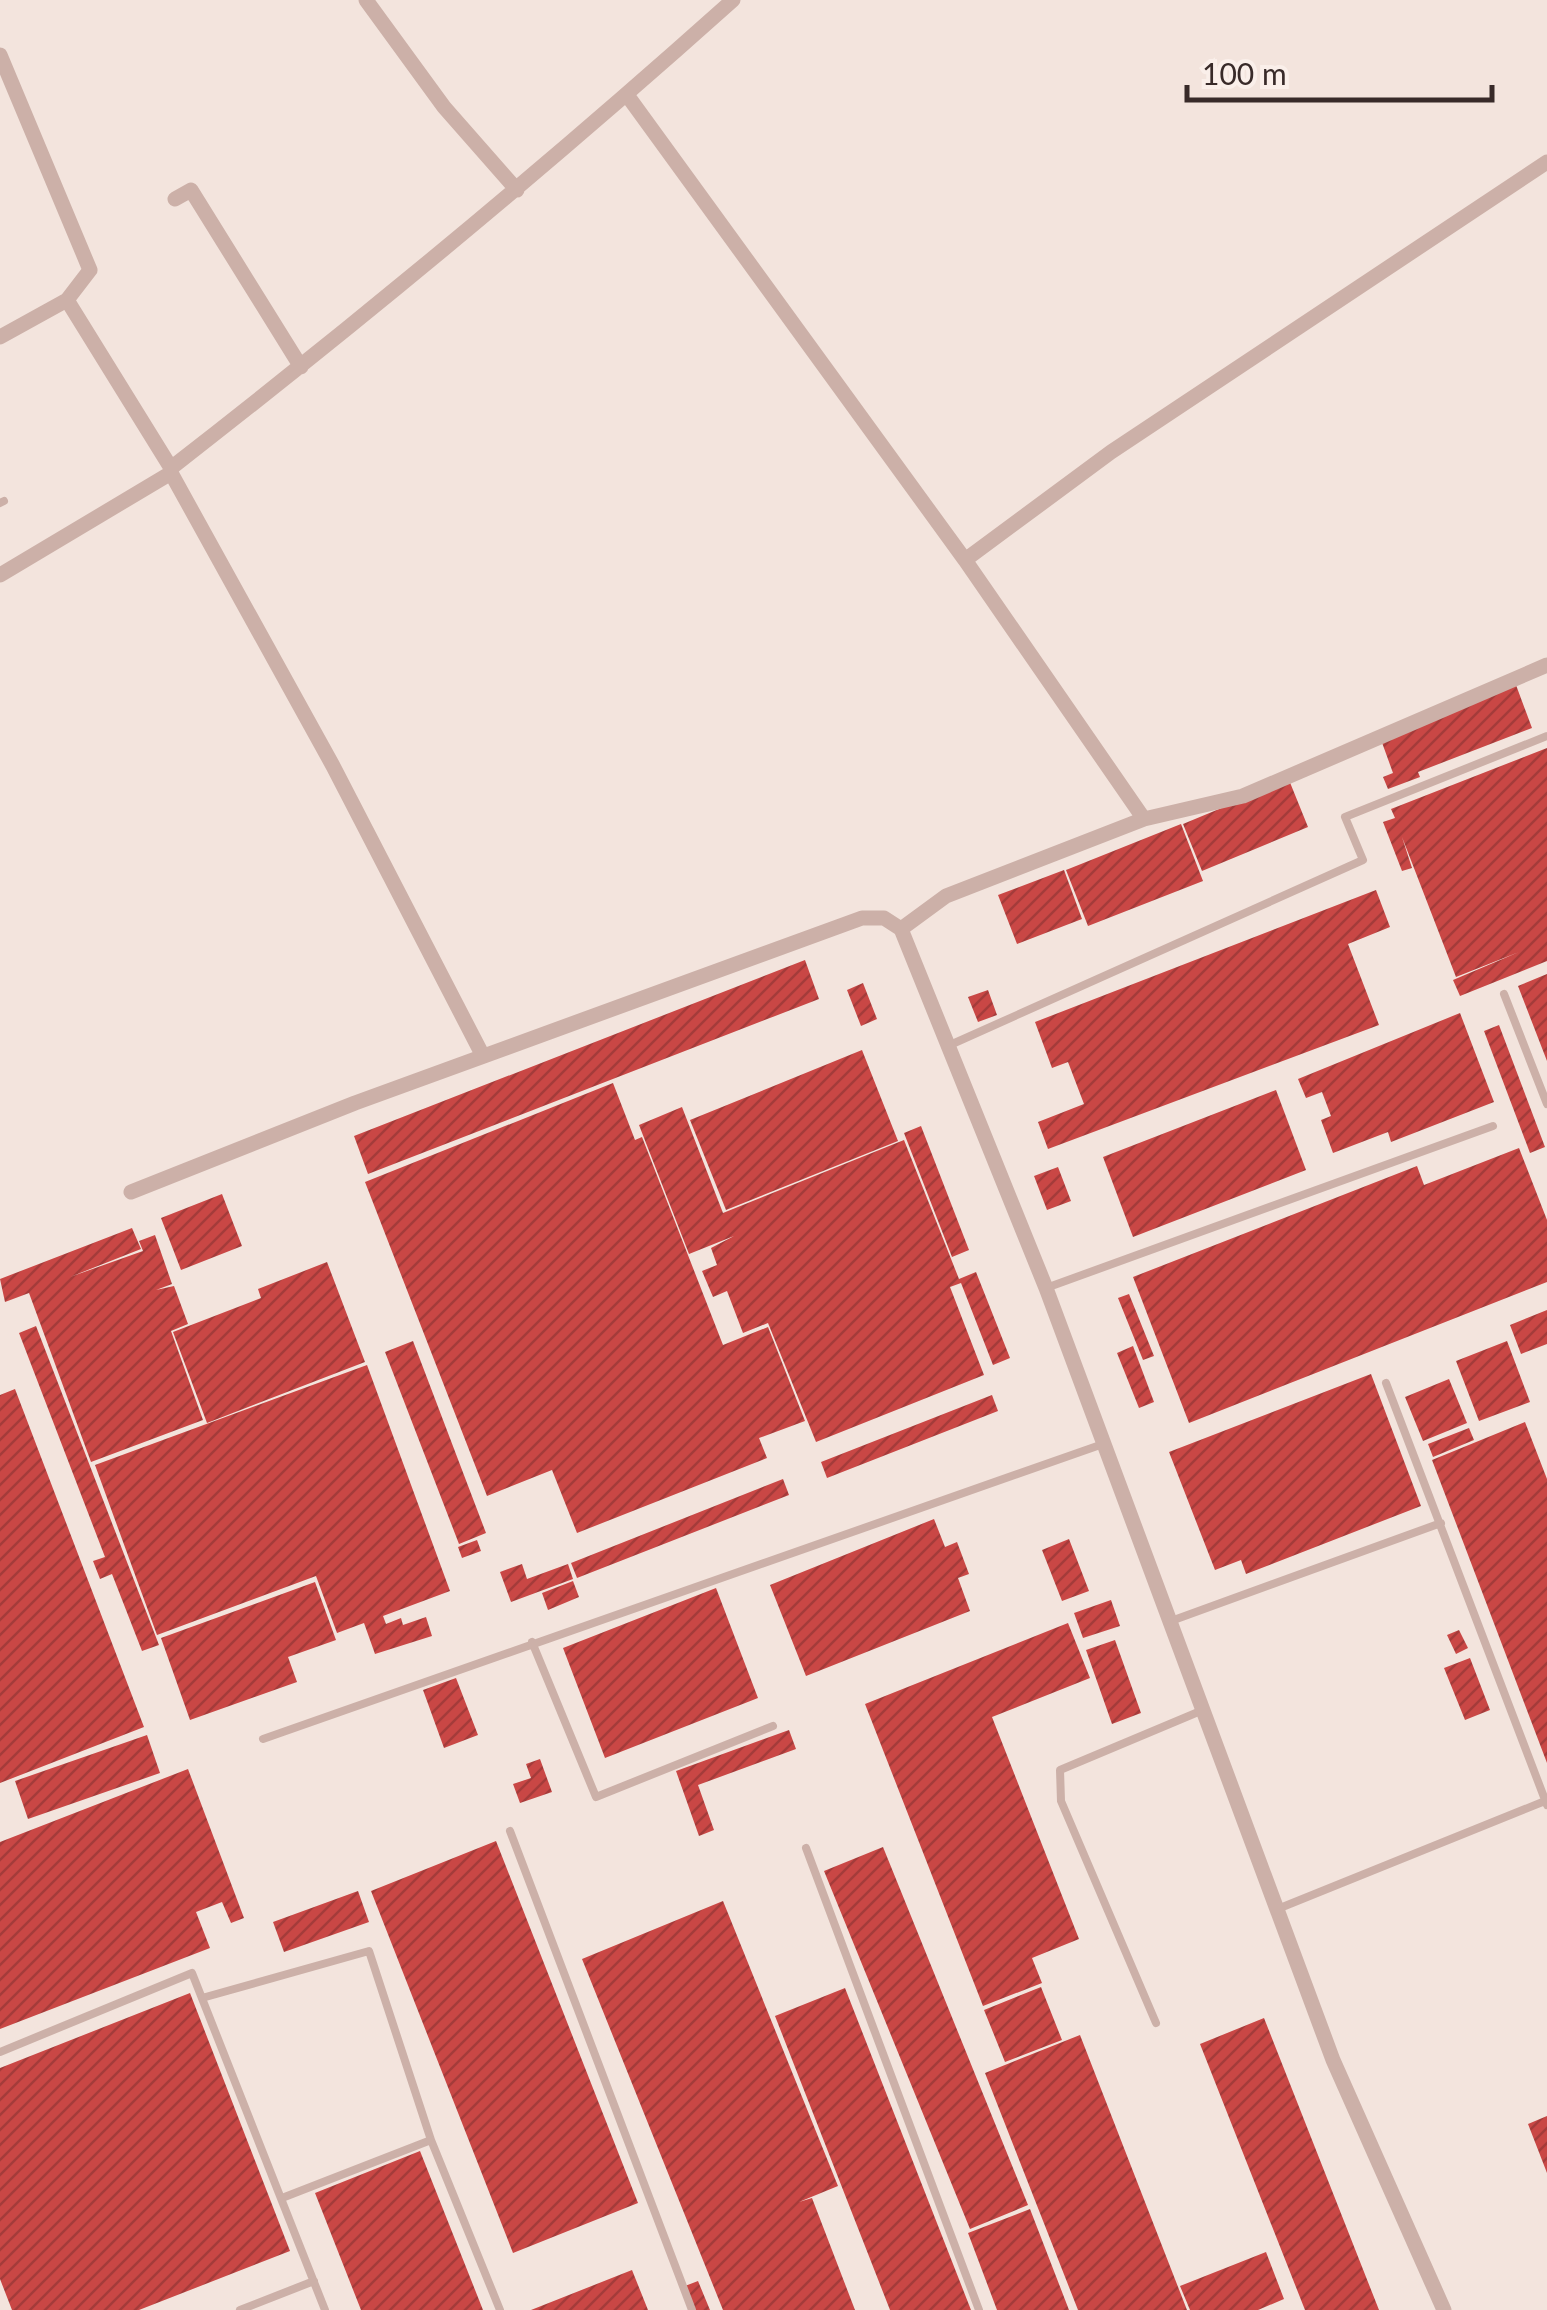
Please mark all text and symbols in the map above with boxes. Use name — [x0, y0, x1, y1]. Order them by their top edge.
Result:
scale bar — [1187, 40, 1492, 102]
text: 100 m — [1202, 55, 1287, 91]

